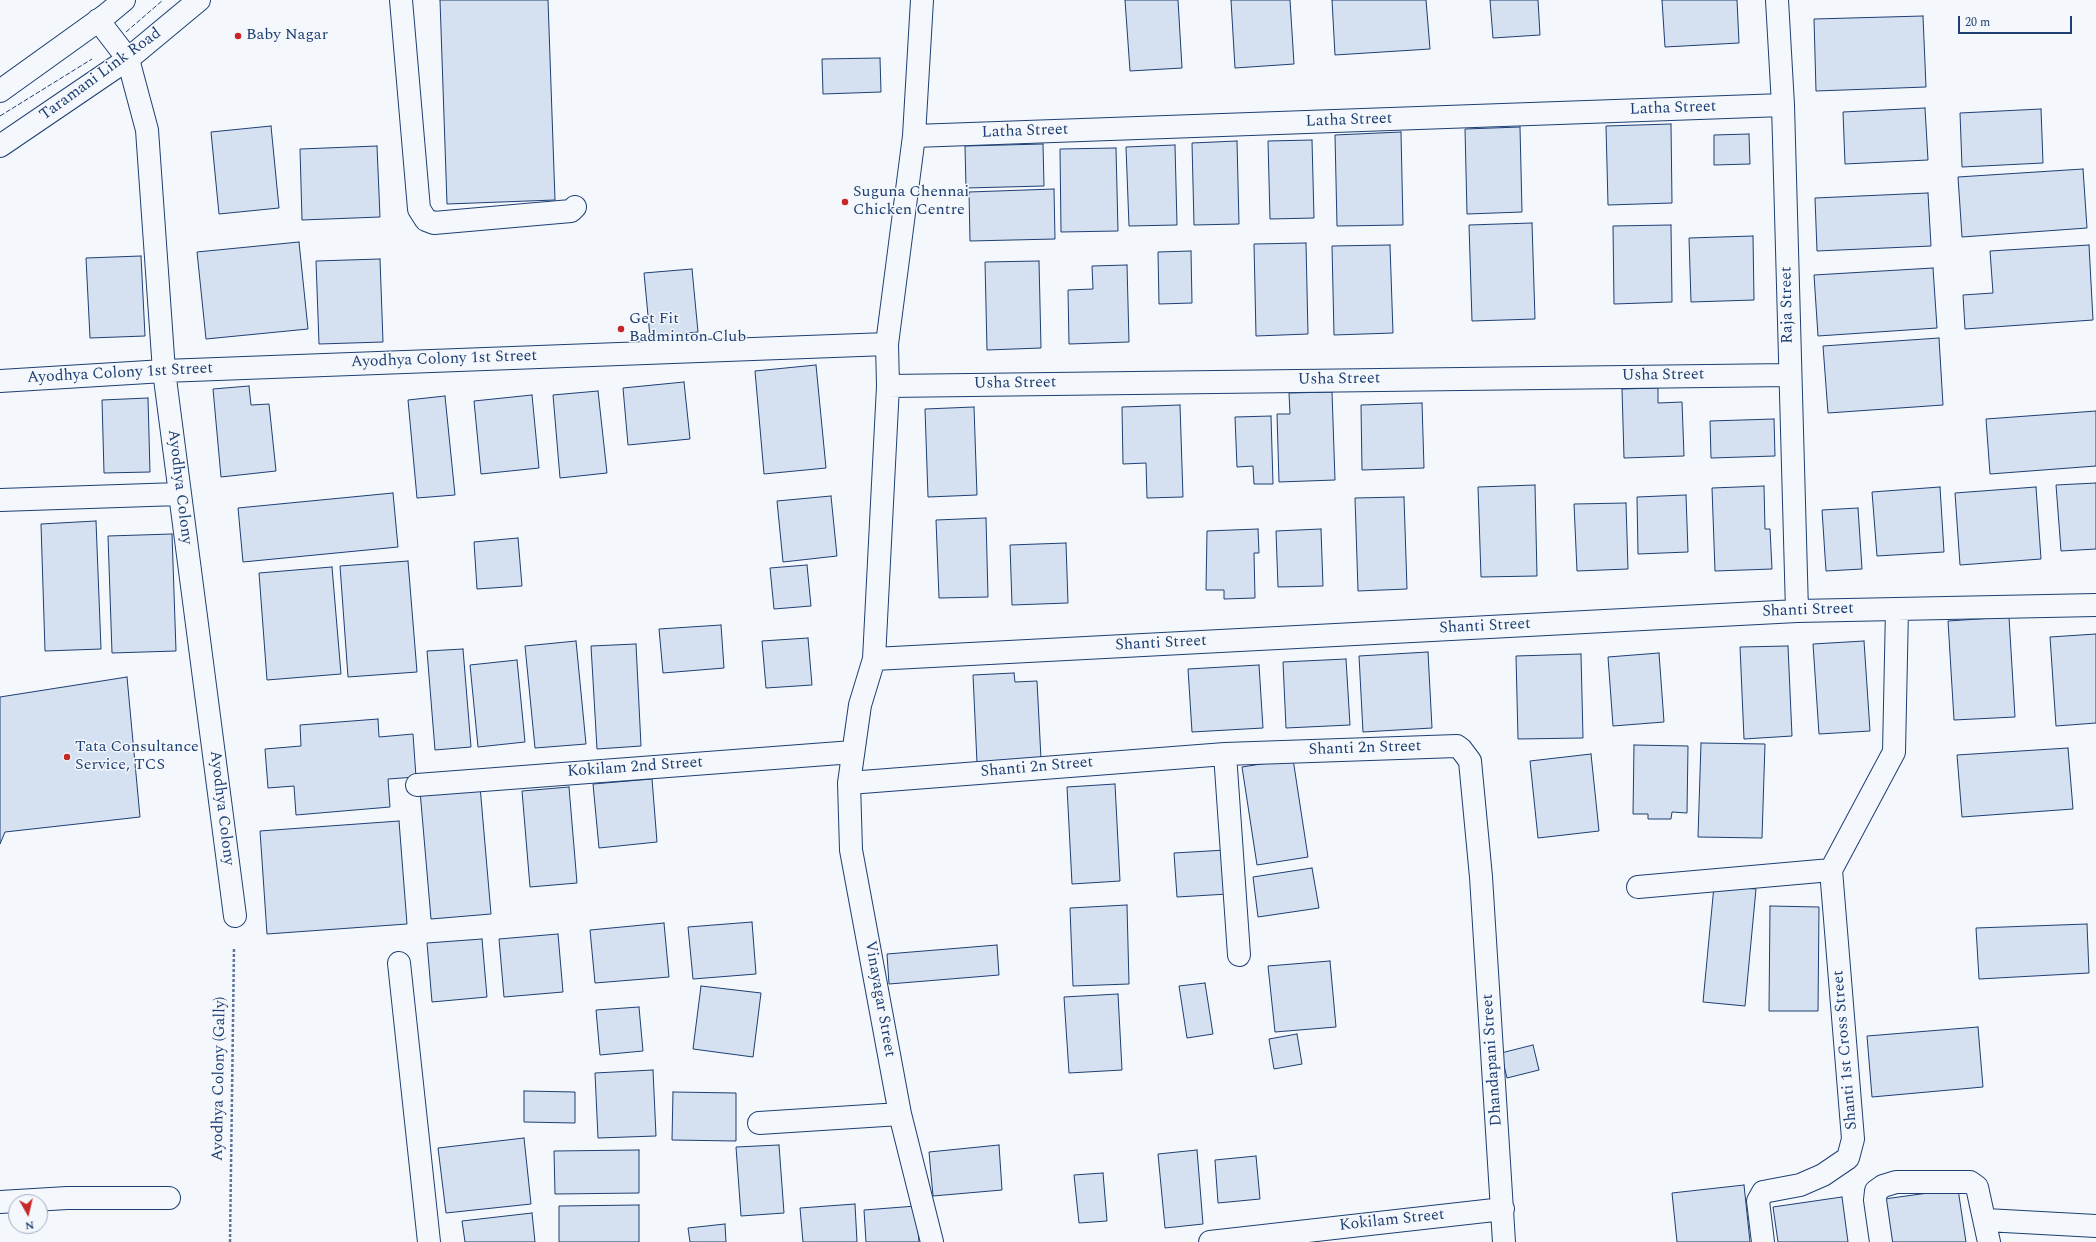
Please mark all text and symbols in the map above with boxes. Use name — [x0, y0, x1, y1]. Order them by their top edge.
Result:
scale bar — [1960, 8, 2074, 34]
text: 20 m — [1965, 13, 1990, 32]
street label: Taramani Link Road — [37, 24, 165, 126]
place label: Baby Nagar — [246, 26, 328, 46]
marker: Baby Nagar — [233, 31, 243, 41]
street label: Latha Street — [1629, 98, 1717, 120]
street label: Latha Street — [1305, 110, 1393, 132]
street label: Latha Street — [981, 121, 1069, 143]
place label: Suguna Chennai Chicken Centre — [853, 183, 969, 221]
marker: Suguna Chennai Chicken Centre — [840, 197, 850, 207]
street label: Raja Street — [1778, 266, 1798, 344]
place label: Get Fit Badminton Club — [629, 310, 746, 348]
marker: Get Fit Badminton Club — [616, 324, 626, 334]
street label: Ayodhya Colony 1st Street — [351, 347, 537, 373]
street label: Ayodhya Colony 1st Street — [27, 360, 213, 388]
street label: Usha Street — [1622, 366, 1704, 386]
street label: Usha Street — [1298, 370, 1380, 390]
street label: Usha Street — [974, 374, 1056, 394]
street label: Ayodhya Colony — [162, 428, 196, 546]
street label: Shanti Street — [1762, 600, 1854, 622]
street label: Shanti Street — [1439, 615, 1531, 639]
street label: Shanti Street — [1115, 632, 1207, 656]
street label: Shanti 2n Street — [1308, 737, 1422, 761]
place label: Tata Consultance Service, TCS — [75, 738, 199, 776]
street label: Ayodhya Colony — [204, 749, 238, 867]
marker: Tata Consultance Service, TCS — [62, 752, 72, 762]
street label: Kokilam 2nd Street — [567, 754, 703, 782]
street label: Shanti 2n Street — [980, 754, 1094, 782]
street label: Vinayagar Street — [859, 939, 899, 1059]
street label: Shanti 1st Cross Street — [1829, 969, 1863, 1131]
street label: Dhandapani Street — [1479, 993, 1507, 1127]
street label: Ayodhya Colony (Gally) — [209, 997, 231, 1161]
north arrow — [8, 1194, 48, 1234]
street label: Kokilam Street — [1338, 1206, 1446, 1236]
text: N — [24, 1216, 35, 1234]

